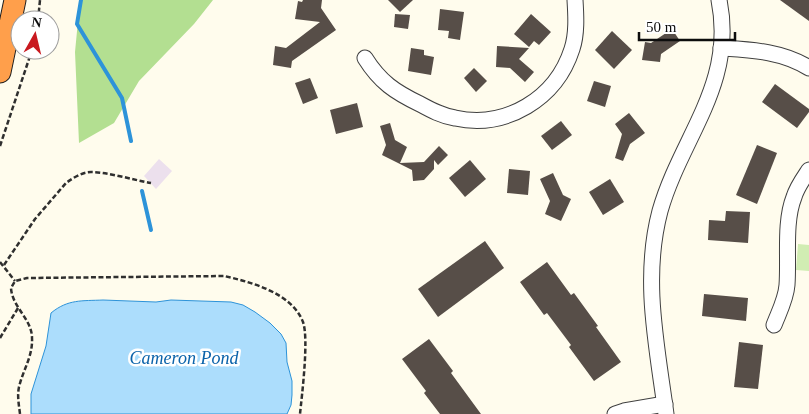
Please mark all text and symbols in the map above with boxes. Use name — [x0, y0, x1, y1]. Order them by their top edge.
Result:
north arrow — [10, 10, 60, 60]
scale bar — [639, 10, 735, 42]
text: N — [31, 14, 43, 31]
text: 50 m — [646, 19, 677, 35]
water label: Cameron Pond — [130, 348, 239, 368]

